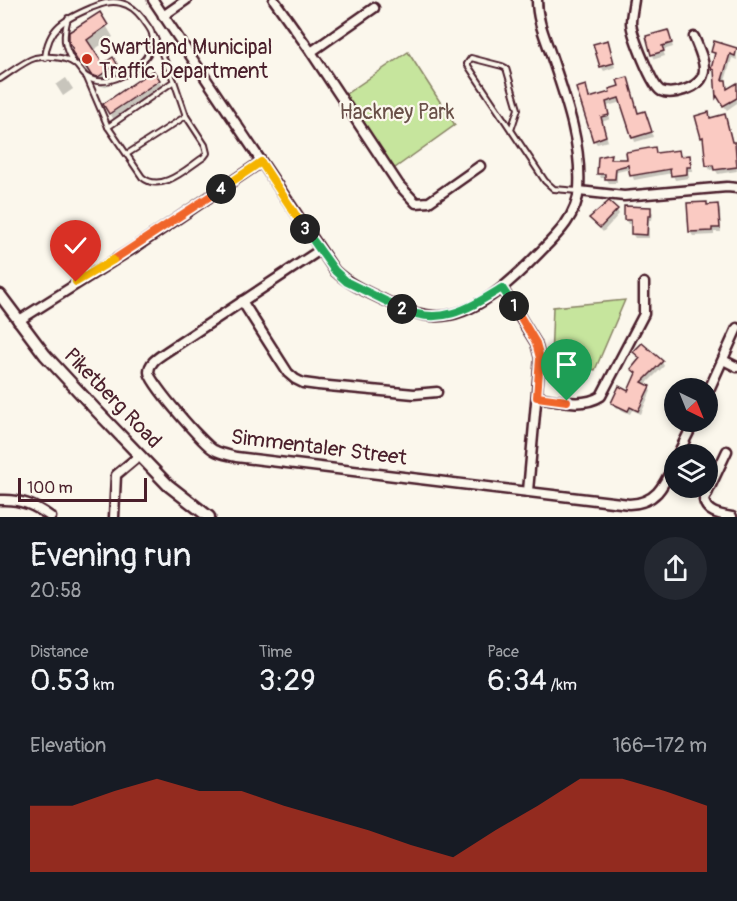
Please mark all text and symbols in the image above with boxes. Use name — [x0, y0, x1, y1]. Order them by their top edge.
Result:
place label: Swartland Municipal Traffic Department — [99, 34, 272, 85]
marker: Swartland Municipal Traffic Department — [80, 52, 94, 66]
park label: Hackney Park — [339, 99, 455, 126]
pin: 4 — [206, 174, 236, 204]
text: 4 — [216, 179, 226, 199]
pin: 3 — [290, 214, 320, 244]
text: 3 — [301, 219, 309, 239]
pin — [50, 220, 101, 282]
icon: check — [59, 229, 92, 262]
pin: 1 — [499, 291, 529, 321]
pin: 2 — [387, 294, 417, 324]
text: 1 — [511, 296, 517, 316]
text: 2 — [398, 299, 406, 319]
pin — [541, 339, 592, 401]
street label: Piketberg Road — [58, 342, 167, 454]
icon: arrive — [550, 348, 583, 381]
north arrow — [664, 378, 718, 432]
map controls — [664, 378, 718, 498]
street label: Simmentaler Street — [229, 423, 409, 472]
button: layers — [664, 444, 718, 498]
scale bar — [18, 475, 147, 502]
text: 100 m — [27, 478, 73, 498]
text: Evening run — [30, 535, 191, 576]
button: share — [644, 537, 707, 600]
text: 20:58 — [30, 578, 81, 603]
text: Distance — [30, 642, 89, 662]
text: Time — [259, 642, 292, 662]
text: Pace — [487, 642, 519, 662]
text: 0.53 — [30, 662, 90, 699]
text: 3:29 — [259, 662, 316, 699]
text: 6:34 — [487, 662, 547, 699]
text: km — [90, 675, 114, 695]
text: /km — [547, 675, 577, 695]
text: Elevation — [30, 733, 106, 758]
text: 166–172 m — [612, 733, 707, 758]

